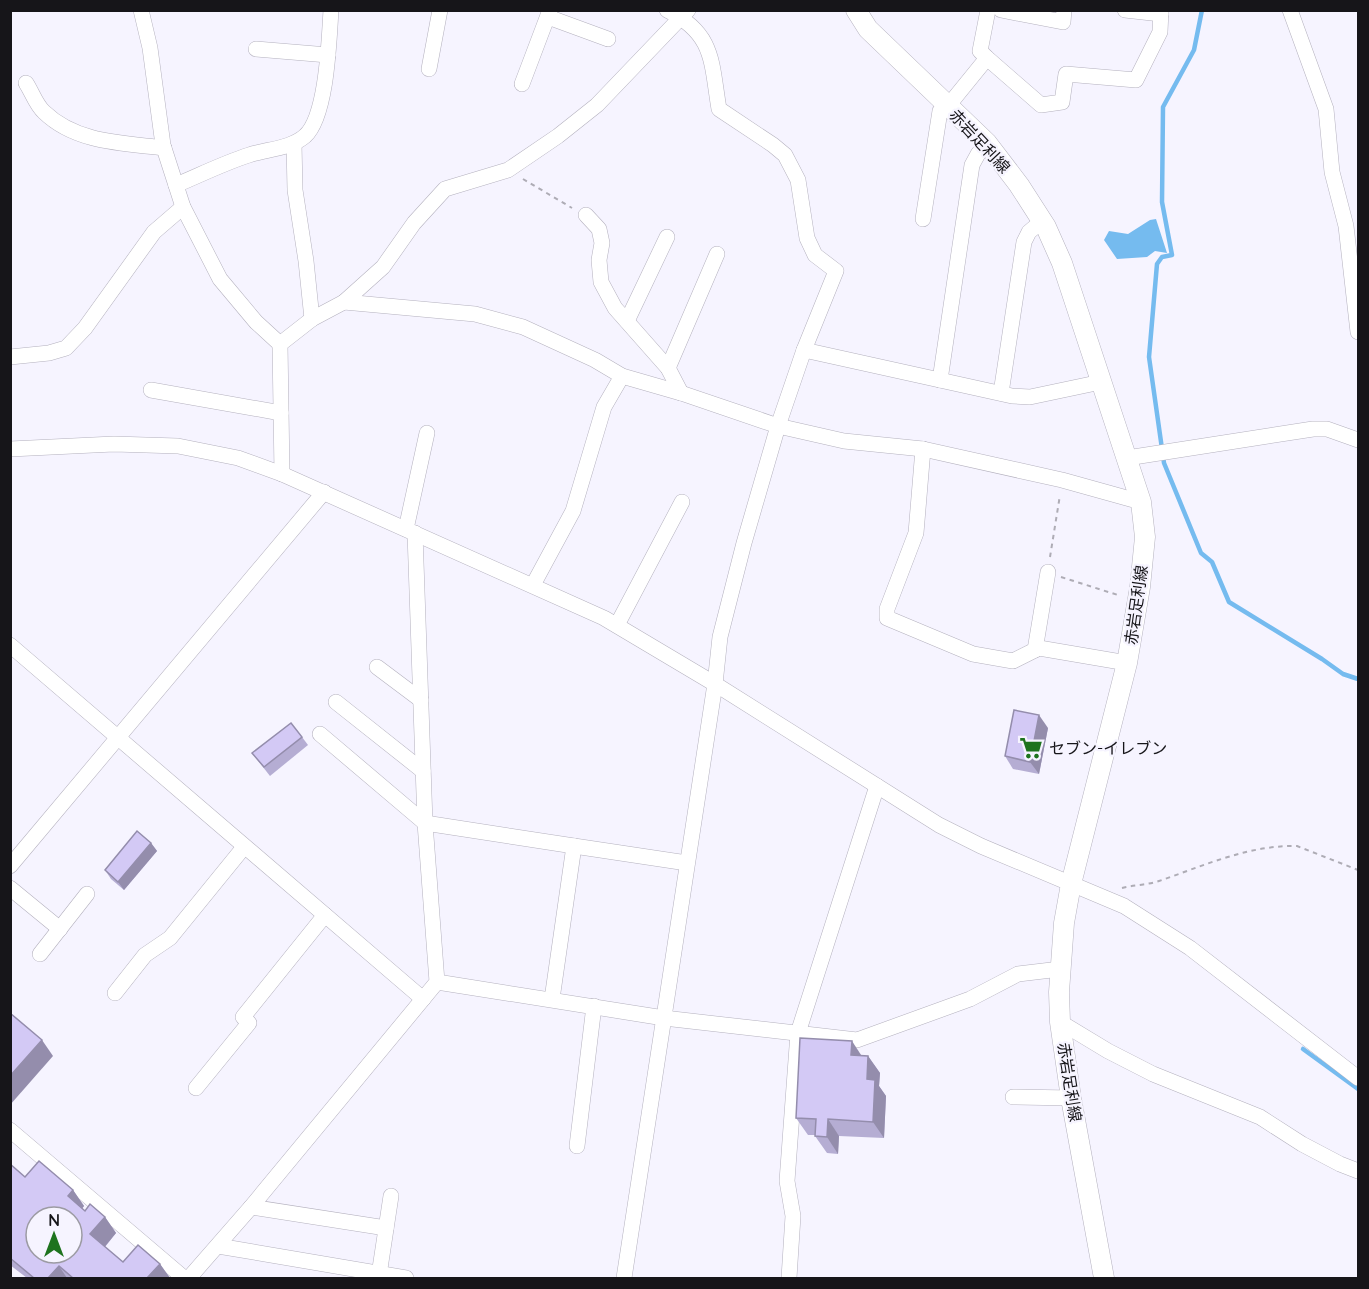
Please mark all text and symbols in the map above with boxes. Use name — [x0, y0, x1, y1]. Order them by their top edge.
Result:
street label: 赤岩足利線 — [945, 105, 1015, 177]
street label: 赤岩足利線 — [1121, 564, 1151, 646]
supermarket icon: セブン-イレブン — [1018, 735, 1044, 761]
place label: セブン-イレブン — [1049, 738, 1167, 758]
street label: 赤岩足利線 — [1054, 1041, 1086, 1123]
north arrow — [24, 1205, 84, 1265]
text: N — [48, 1210, 60, 1230]

